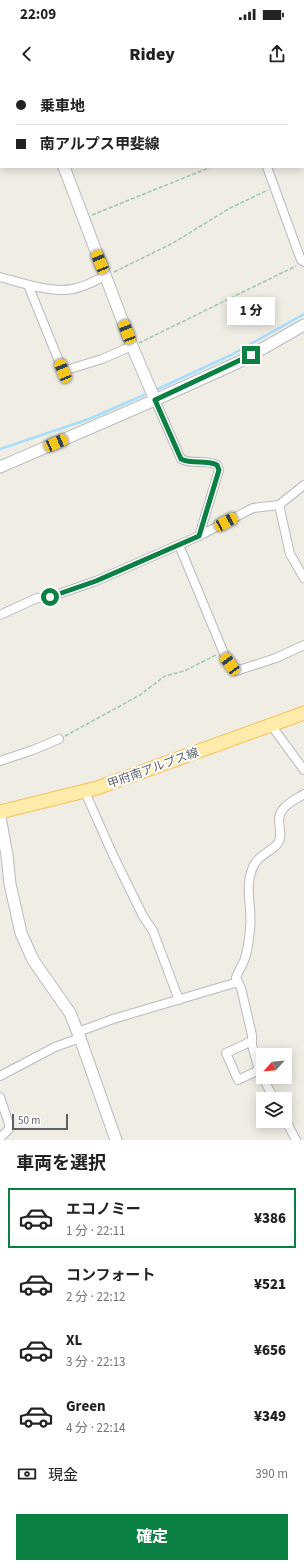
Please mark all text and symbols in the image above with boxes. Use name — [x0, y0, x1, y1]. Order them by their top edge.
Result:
text: 22:09 — [20, 4, 56, 25]
text: Ridey — [129, 42, 175, 67]
icon: back — [16, 43, 38, 65]
icon: share — [266, 43, 288, 65]
text: 乗車地 — [40, 96, 85, 117]
text: 南アルプス甲斐線 — [40, 134, 160, 155]
car — [90, 249, 110, 275]
callout: 1 分 — [227, 297, 275, 325]
text: 1 分 — [240, 302, 262, 320]
car — [117, 319, 137, 345]
route end — [242, 346, 260, 364]
car — [53, 358, 73, 384]
car — [43, 433, 69, 453]
car — [213, 511, 239, 533]
route start — [41, 588, 59, 606]
car — [218, 651, 242, 677]
street label: 甲府南アルプス線 — [105, 744, 201, 793]
north arrow — [256, 1048, 292, 1084]
map controls — [256, 1048, 292, 1128]
button: layers — [256, 1092, 292, 1128]
scale bar — [12, 1112, 68, 1131]
text: 50 m — [18, 1113, 40, 1128]
text: 車両を選択 — [16, 1151, 106, 1176]
text: エコノミー — [66, 1199, 141, 1220]
icon: car — [18, 1200, 54, 1236]
text: ¥386 — [254, 1208, 286, 1229]
text: 1 分 · 22:11 — [66, 1222, 126, 1240]
text: コンフォート — [66, 1265, 156, 1286]
icon: car — [18, 1266, 54, 1302]
text: ¥521 — [254, 1274, 286, 1295]
text: 2 分 · 22:12 — [66, 1288, 126, 1306]
text: XL — [66, 1330, 82, 1351]
icon: car — [18, 1332, 54, 1368]
text: ¥656 — [254, 1340, 286, 1361]
text: 3 分 · 22:13 — [66, 1353, 126, 1371]
text: Green — [66, 1396, 106, 1417]
icon: car — [18, 1398, 54, 1434]
text: ¥349 — [254, 1406, 286, 1427]
text: 4 分 · 22:14 — [66, 1419, 126, 1437]
icon: cash — [16, 1463, 38, 1485]
text: 現金 — [48, 1465, 78, 1486]
text: 390 m — [255, 1465, 288, 1483]
button: 確定 — [16, 1514, 288, 1560]

